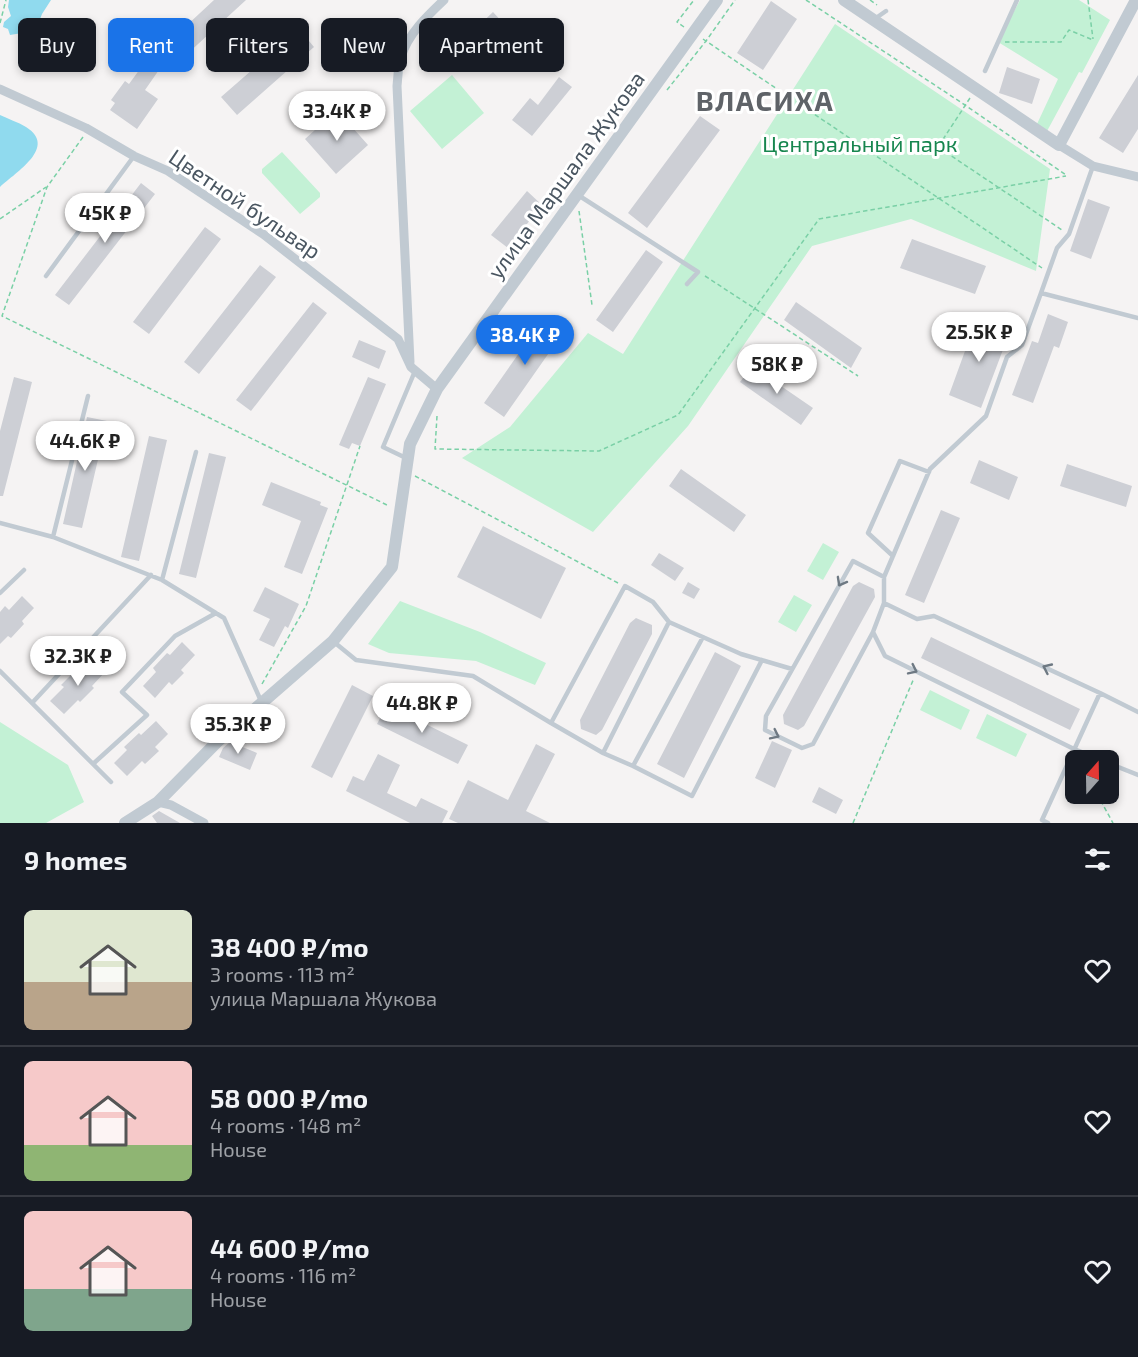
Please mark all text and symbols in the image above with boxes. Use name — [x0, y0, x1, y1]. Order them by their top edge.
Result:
chip: Buy — [18, 18, 96, 72]
chip: Rent — [108, 18, 194, 72]
chip: Filters — [206, 18, 309, 72]
chip: New — [321, 18, 407, 72]
chip: Apartment — [419, 18, 564, 72]
street label: улица Маршала Жукова — [481, 66, 650, 284]
district label: ВЛАСИХА — [696, 83, 834, 117]
pin: 33.4K ₽ — [282, 91, 392, 142]
text: 33.4K ₽ — [303, 98, 371, 122]
park label: Центральный парк — [762, 130, 958, 156]
street label: Цветной бульвар — [164, 143, 326, 264]
pin: 45K ₽ — [63, 193, 147, 244]
text: 45K ₽ — [79, 200, 131, 224]
pin: 25.5K ₽ — [924, 312, 1034, 363]
pin: 38.4K ₽ — [470, 315, 580, 366]
text: 25.5K ₽ — [945, 319, 1013, 343]
text: 38.4K ₽ — [490, 322, 560, 346]
pin: 58K ₽ — [735, 344, 819, 395]
text: 58K ₽ — [751, 351, 803, 375]
pin: 44.6K ₽ — [30, 421, 140, 472]
text: 44.6K ₽ — [50, 428, 120, 452]
one-way arrow — [837, 575, 849, 586]
pin: 32.3K ₽ — [23, 636, 133, 687]
text: 32.3K ₽ — [44, 643, 112, 667]
one-way arrow — [907, 662, 918, 674]
one-way arrow — [1042, 663, 1053, 675]
pin: 44.8K ₽ — [367, 683, 477, 734]
text: 44.8K ₽ — [386, 690, 458, 714]
pin: 35.3K ₽ — [183, 704, 293, 755]
text: 35.3K ₽ — [204, 711, 272, 735]
one-way arrow — [769, 728, 780, 739]
north arrow — [1065, 750, 1119, 804]
map controls — [1065, 750, 1119, 804]
icon: filters — [1081, 843, 1114, 876]
text: 9 homes — [24, 844, 127, 875]
text: 38 400 ₽/mo — [210, 931, 369, 962]
icon: home — [72, 934, 144, 1006]
icon: heart — [1081, 954, 1114, 987]
text: 3 rooms · 113 m² — [210, 962, 355, 986]
text: улица Маршала Жукова — [210, 986, 437, 1010]
text: 58 000 ₽/mo — [210, 1082, 368, 1113]
icon: home — [72, 1085, 144, 1157]
icon: heart — [1081, 1105, 1114, 1138]
text: 4 rooms · 148 m² — [210, 1113, 361, 1137]
text: House — [210, 1137, 267, 1161]
text: 44 600 ₽/mo — [210, 1232, 370, 1263]
icon: home — [72, 1235, 144, 1307]
icon: heart — [1081, 1255, 1114, 1288]
text: 4 rooms · 116 m² — [210, 1263, 356, 1287]
text: House — [210, 1287, 267, 1311]

